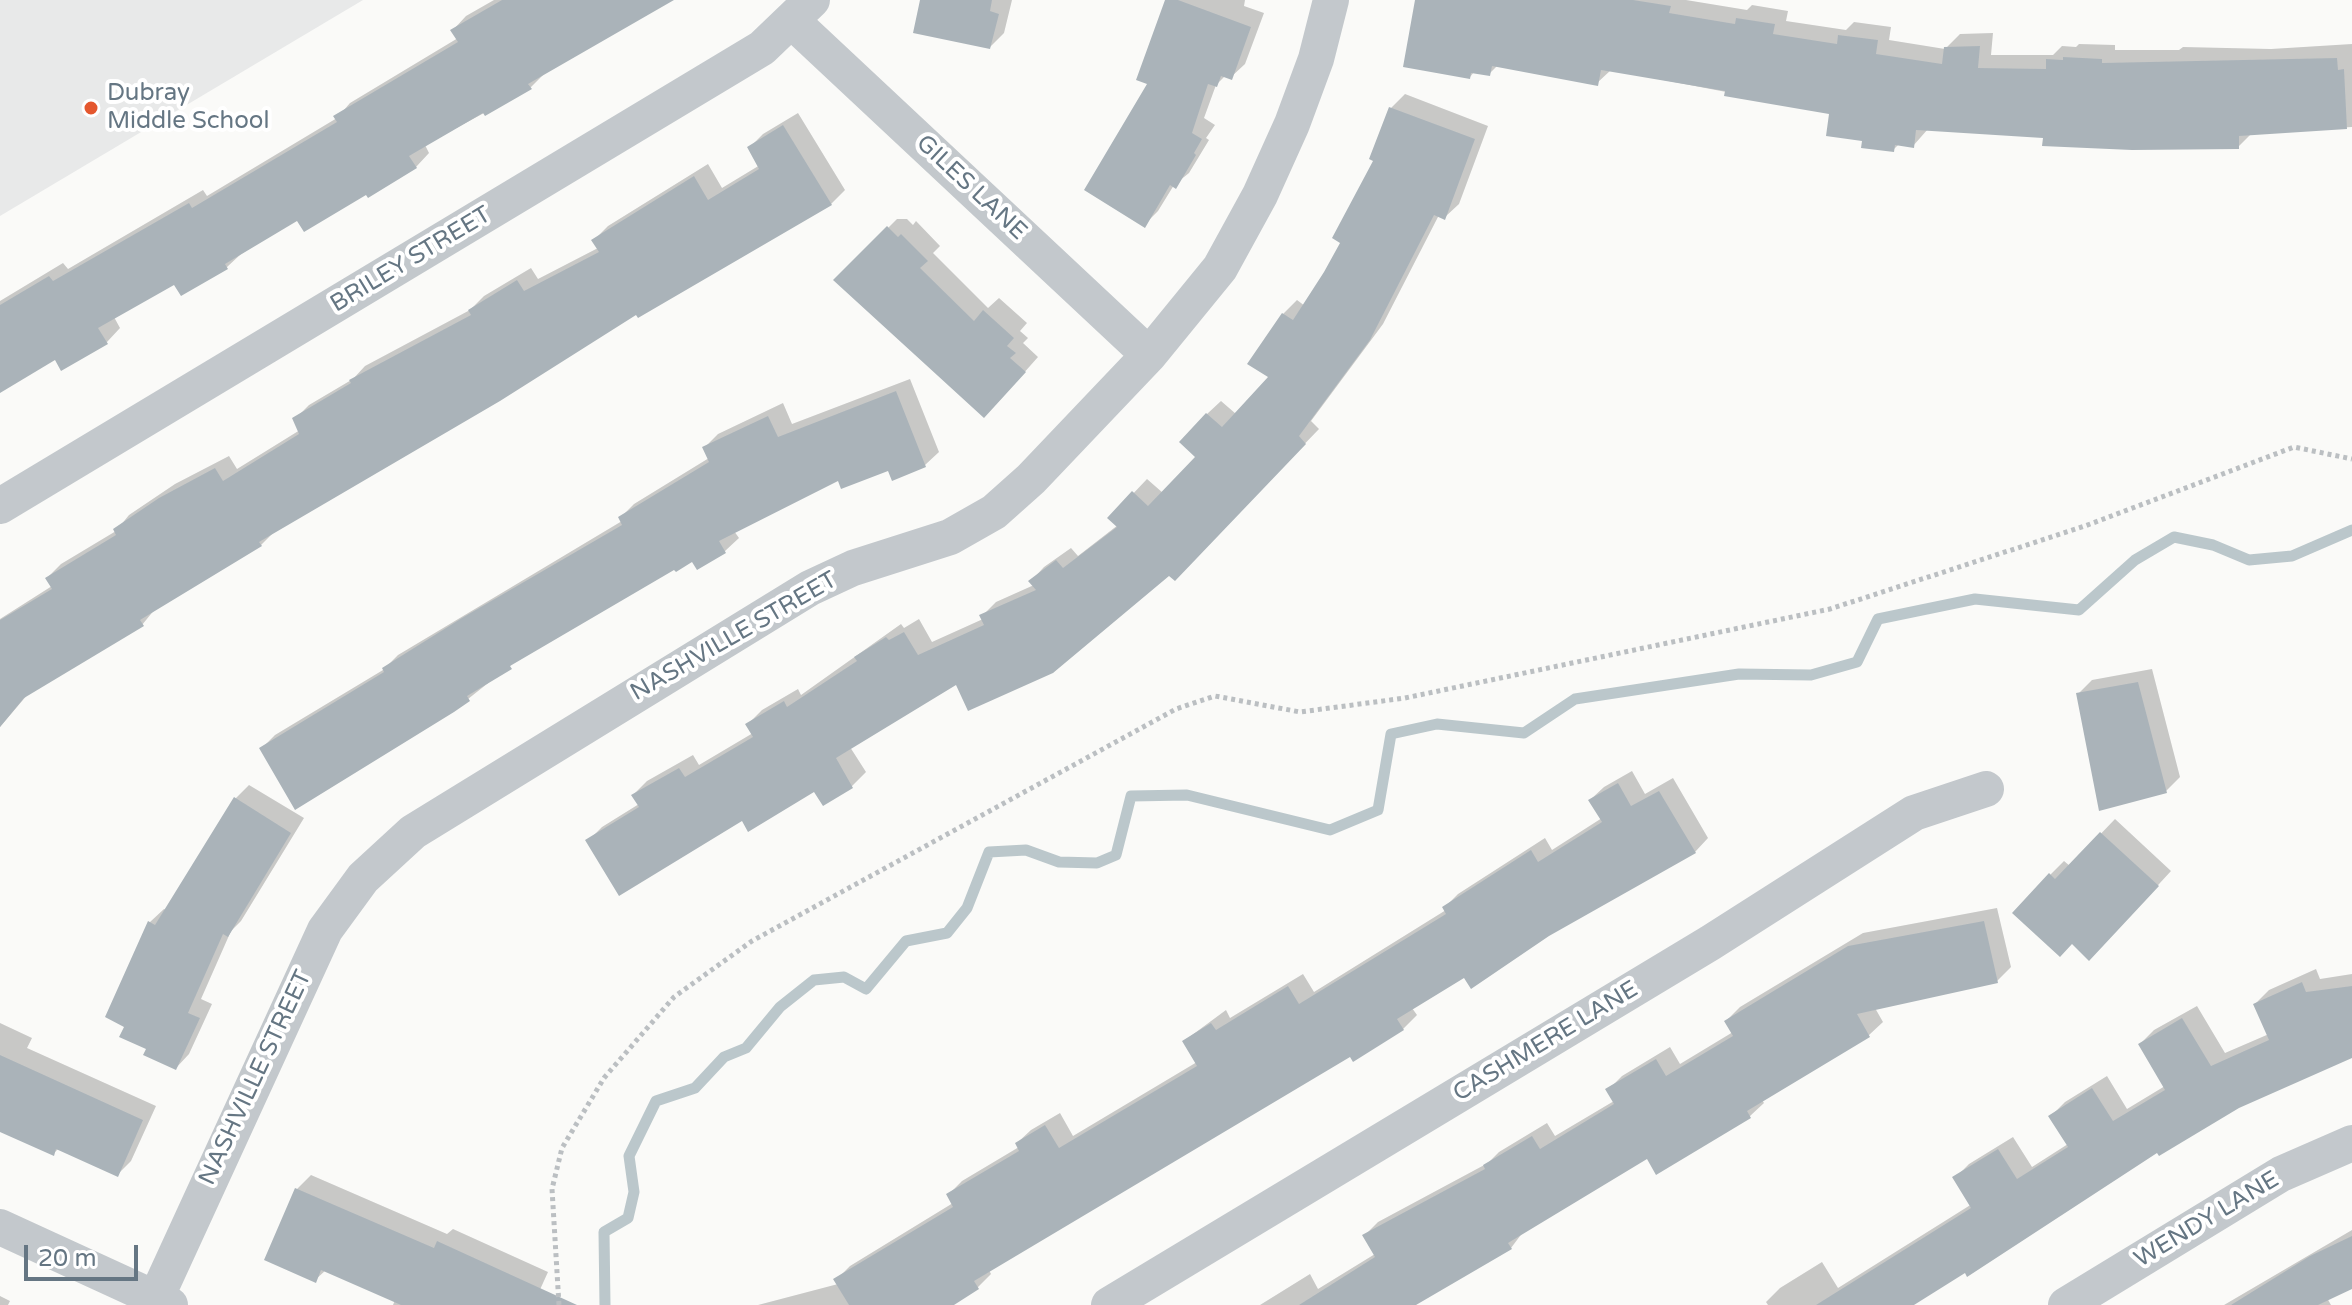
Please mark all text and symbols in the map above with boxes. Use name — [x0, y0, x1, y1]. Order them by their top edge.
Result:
place label: Dubray Middle School — [107, 80, 269, 136]
marker: Dubray Middle School — [82, 99, 100, 117]
street label: GILES LANE — [910, 129, 1032, 247]
street label: BRILEY STREET — [326, 201, 496, 319]
street label: NASHVILLE STREET — [626, 566, 842, 708]
street label: NASHVILLE STREET — [194, 966, 318, 1190]
street label: CASHMERE LANE — [1448, 975, 1644, 1109]
street label: WENDY LANE — [2130, 1166, 2284, 1274]
scale bar — [28, 1229, 142, 1279]
text: 20 m — [38, 1244, 96, 1273]

